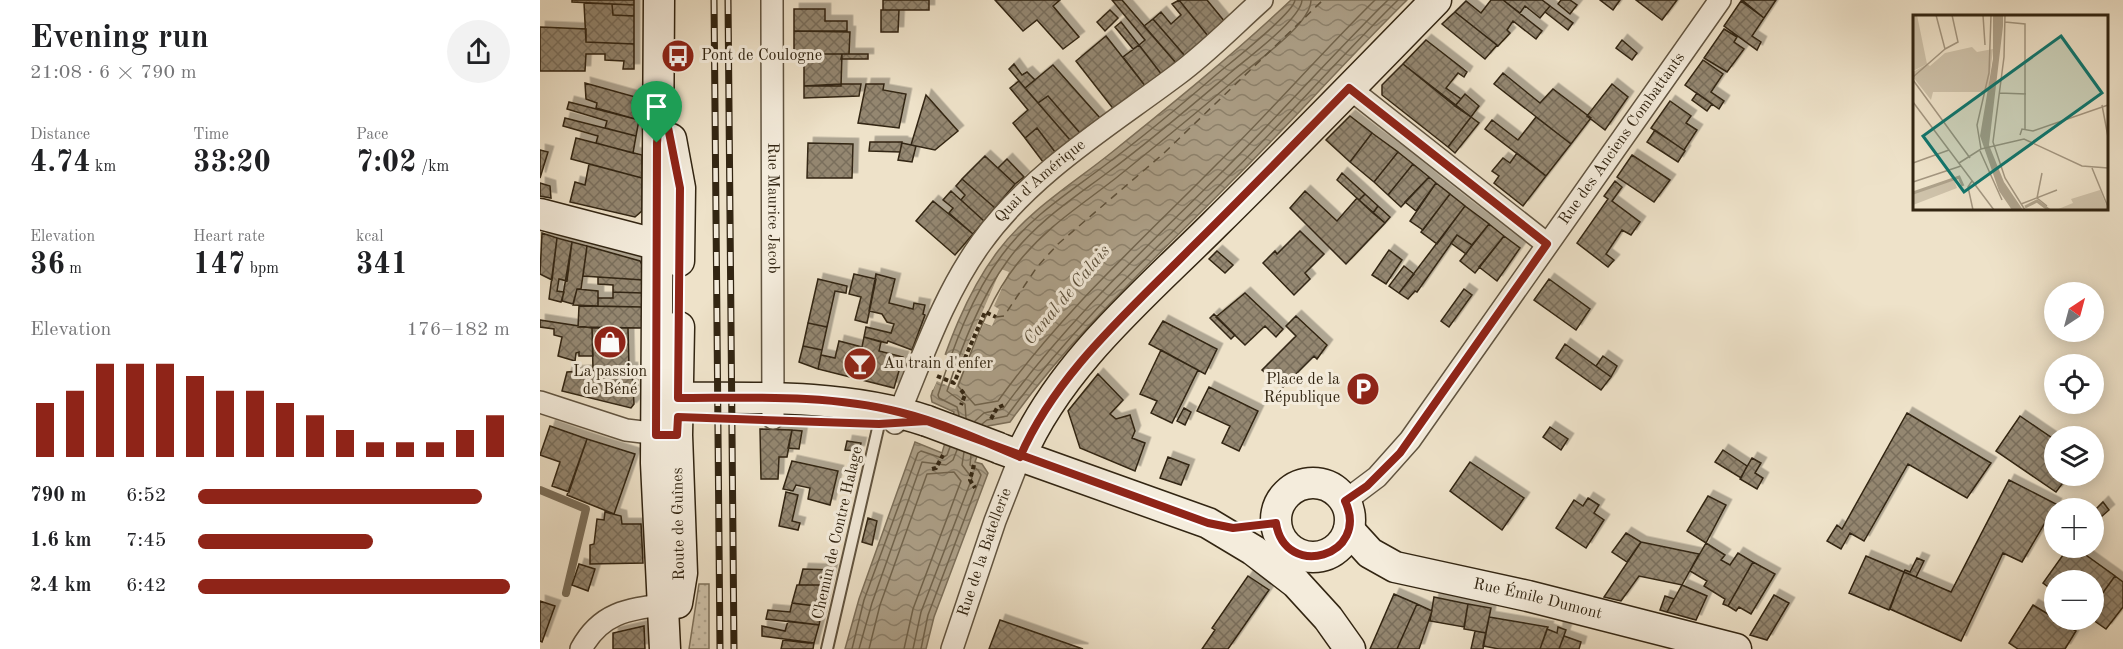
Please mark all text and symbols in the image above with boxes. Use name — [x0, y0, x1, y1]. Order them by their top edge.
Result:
inset map — [1913, 15, 2108, 210]
button: share — [447, 20, 510, 83]
text: Evening run — [30, 22, 209, 55]
bus stop icon: Pont de Coulogne — [660, 38, 696, 74]
place label: Pont de Coulogne — [701, 48, 822, 64]
street label: Rue des Anciens Combattants — [1556, 50, 1688, 228]
text: 21:08 · 6 × 790 m — [30, 63, 197, 83]
pin — [631, 81, 682, 143]
icon: arrive — [640, 90, 673, 123]
text: Distance — [30, 127, 90, 143]
text: Time — [193, 127, 229, 143]
text: Pace — [356, 127, 388, 143]
street label: Quai d'Amérique — [992, 137, 1089, 226]
street label: Rue Maurice Jacob — [764, 142, 781, 274]
text: 4.74 — [30, 148, 91, 178]
text: 33:20 — [193, 148, 271, 178]
text: 7:02 — [356, 148, 417, 178]
text: km — [91, 159, 116, 175]
text: /km — [417, 159, 449, 175]
text: Elevation — [30, 229, 95, 245]
text: Heart rate — [193, 229, 265, 245]
text: kcal — [356, 229, 384, 245]
water label: Canal de Calais — [1020, 241, 1114, 348]
text: 36 — [30, 250, 65, 280]
text: 147 — [193, 250, 245, 280]
text: 341 — [356, 250, 408, 280]
text: m — [65, 261, 82, 277]
text: bpm — [245, 261, 279, 277]
north arrow — [2044, 282, 2104, 342]
map controls — [2044, 282, 2104, 630]
text: Elevation — [30, 320, 111, 340]
text: 176–182 m — [407, 320, 510, 340]
shop icon: La passion de Béné — [592, 324, 628, 360]
bar icon: Au train d'enfer — [842, 346, 878, 382]
button: locate — [2044, 354, 2104, 414]
place label: Au train d'enfer — [883, 356, 994, 372]
place label: La passion de Béné — [573, 364, 647, 398]
parking icon: Place de la République — [1345, 371, 1381, 407]
place label: Place de la République — [1264, 372, 1340, 406]
button: layers — [2044, 426, 2104, 486]
street label: Chemin de Contre Halage — [810, 445, 866, 621]
street label: Route de Guînes — [670, 467, 688, 581]
text: 790 m — [30, 486, 86, 506]
text: 6:52 — [126, 486, 166, 506]
street label: Rue de la Batellerie — [955, 486, 1015, 619]
button: + — [2044, 498, 2104, 558]
text: 1.6 km — [30, 531, 92, 551]
text: 7:45 — [126, 531, 166, 551]
button: − — [2044, 570, 2104, 630]
text: 2.4 km — [30, 576, 92, 596]
text: 6:42 — [126, 576, 166, 596]
street label: Rue Émile Dumont — [1472, 576, 1604, 623]

